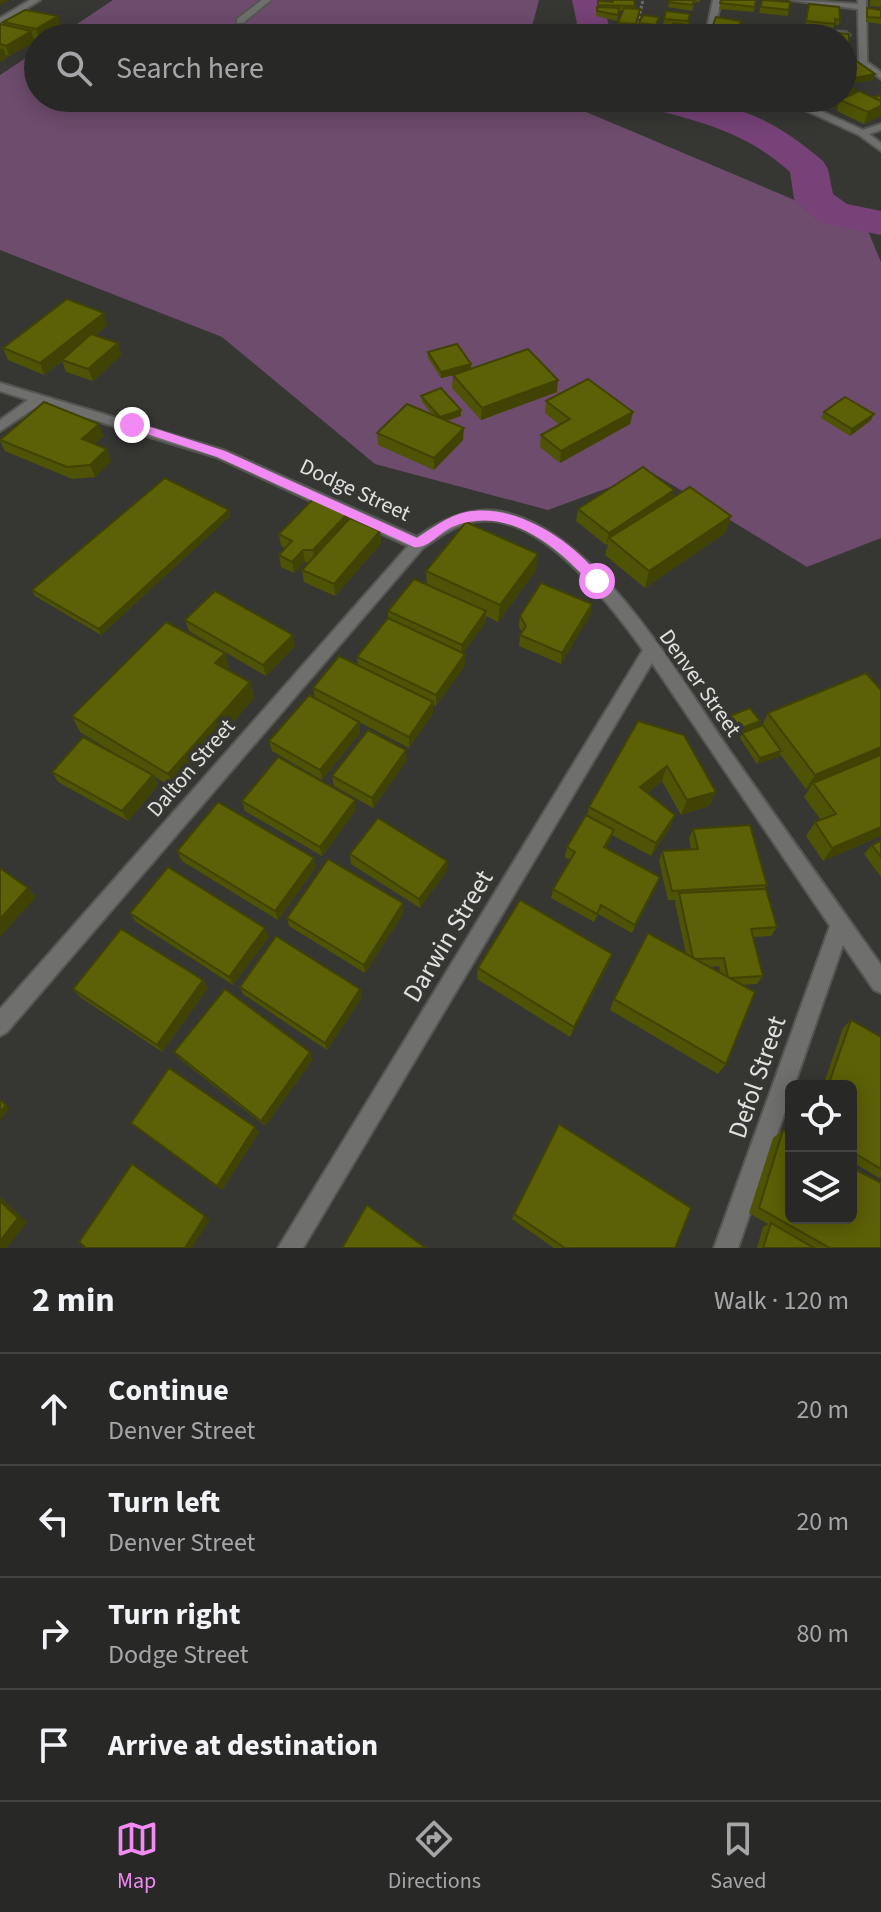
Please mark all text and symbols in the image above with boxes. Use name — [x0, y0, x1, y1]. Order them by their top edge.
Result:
search box — [24, 24, 857, 112]
icon: search — [52, 46, 96, 90]
text: Search here — [116, 47, 264, 90]
route end — [114, 407, 150, 443]
street label: Dodge Street — [294, 450, 416, 530]
route start — [579, 563, 615, 599]
street label: Denver Street — [651, 623, 749, 744]
street label: Dalton Street — [139, 711, 243, 824]
street label: Darwin Street — [394, 863, 502, 1009]
street label: Defol Street — [719, 1011, 795, 1143]
map controls — [785, 1080, 857, 1224]
button: locate — [785, 1080, 857, 1152]
button: layers — [785, 1152, 857, 1224]
text: 2 min — [32, 1276, 115, 1325]
text: Walk · 120 m — [714, 1282, 849, 1319]
text: Continue — [108, 1369, 229, 1412]
icon: ahead — [32, 1387, 76, 1431]
text: 20 m — [796, 1391, 849, 1428]
text: Denver Street — [108, 1412, 255, 1449]
text: Turn left — [108, 1481, 220, 1524]
icon: left — [32, 1499, 76, 1543]
text: 20 m — [796, 1503, 849, 1540]
text: Denver Street — [108, 1524, 255, 1561]
text: Turn right — [108, 1593, 240, 1636]
icon: right — [32, 1611, 76, 1655]
text: 80 m — [796, 1615, 849, 1652]
text: Dodge Street — [108, 1636, 249, 1673]
icon: arrive — [32, 1723, 76, 1767]
text: Arrive at destination — [108, 1724, 378, 1767]
tab: Map — [115, 1817, 159, 1897]
tab: Directions — [388, 1817, 481, 1897]
tab: Saved — [710, 1817, 766, 1897]

